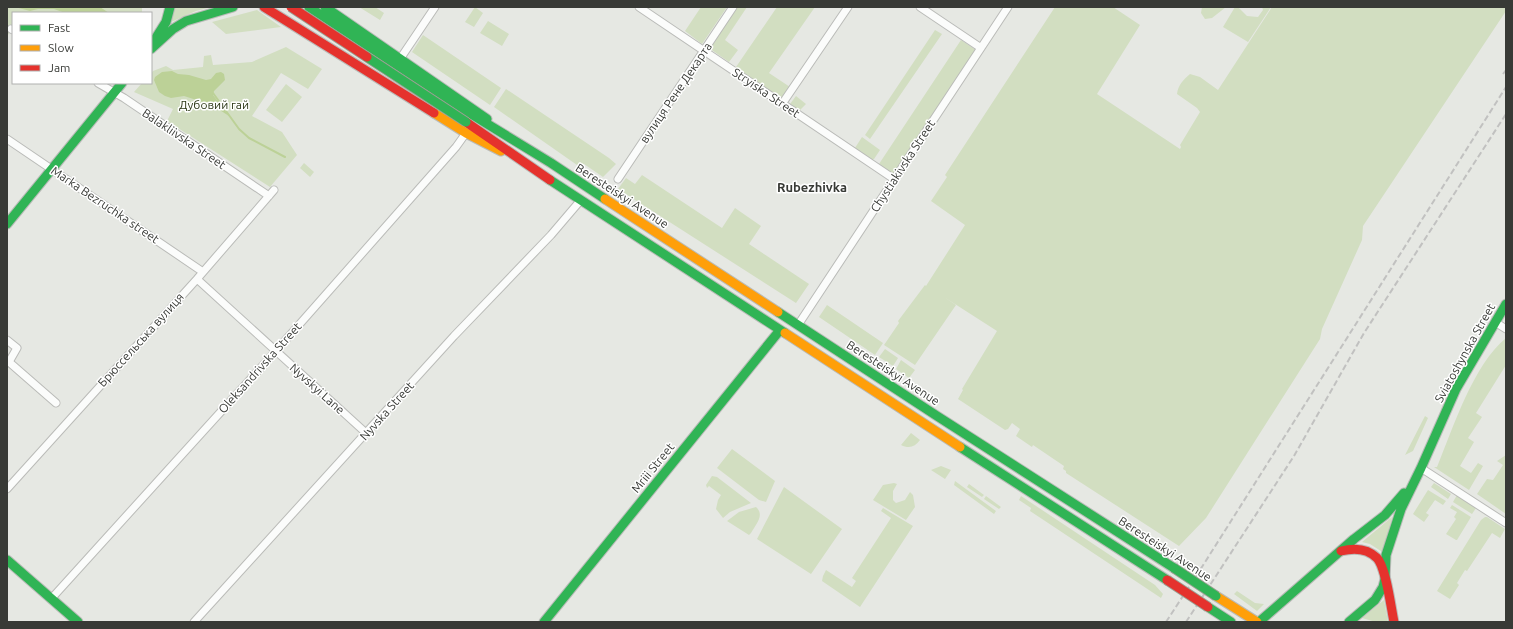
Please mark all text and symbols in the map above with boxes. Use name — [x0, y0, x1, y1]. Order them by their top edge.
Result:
legend — [12, 12, 152, 84]
text: Fast — [48, 21, 70, 34]
street label: вулиця Рене Декарта — [637, 40, 714, 145]
text: Slow — [48, 41, 74, 54]
text: Jam — [48, 61, 70, 74]
street label: Stryiska Street — [730, 65, 803, 120]
park label: Дубовий гай — [179, 98, 249, 111]
street label: Balakliivska Street — [140, 106, 229, 171]
street label: Chystiakivska Street — [868, 117, 937, 214]
street label: Beresteiskyi Avenue — [573, 161, 671, 230]
street label: Marka Bezruchka street — [49, 164, 162, 246]
district label: Rubezhivka — [777, 180, 847, 194]
street label: Брюссельська вулиця — [95, 290, 186, 389]
street label: Sviatoshynska Street — [1432, 301, 1497, 404]
street label: Oleksandrivska Street — [216, 320, 304, 416]
street label: Beresteiskyi Avenue — [844, 338, 942, 407]
street label: Nyvskyi Lane — [287, 361, 347, 417]
street label: Nyvska Street — [357, 379, 416, 443]
street label: Mriii Street — [629, 440, 677, 495]
street label: Beresteiskyi Avenue — [1116, 514, 1214, 583]

